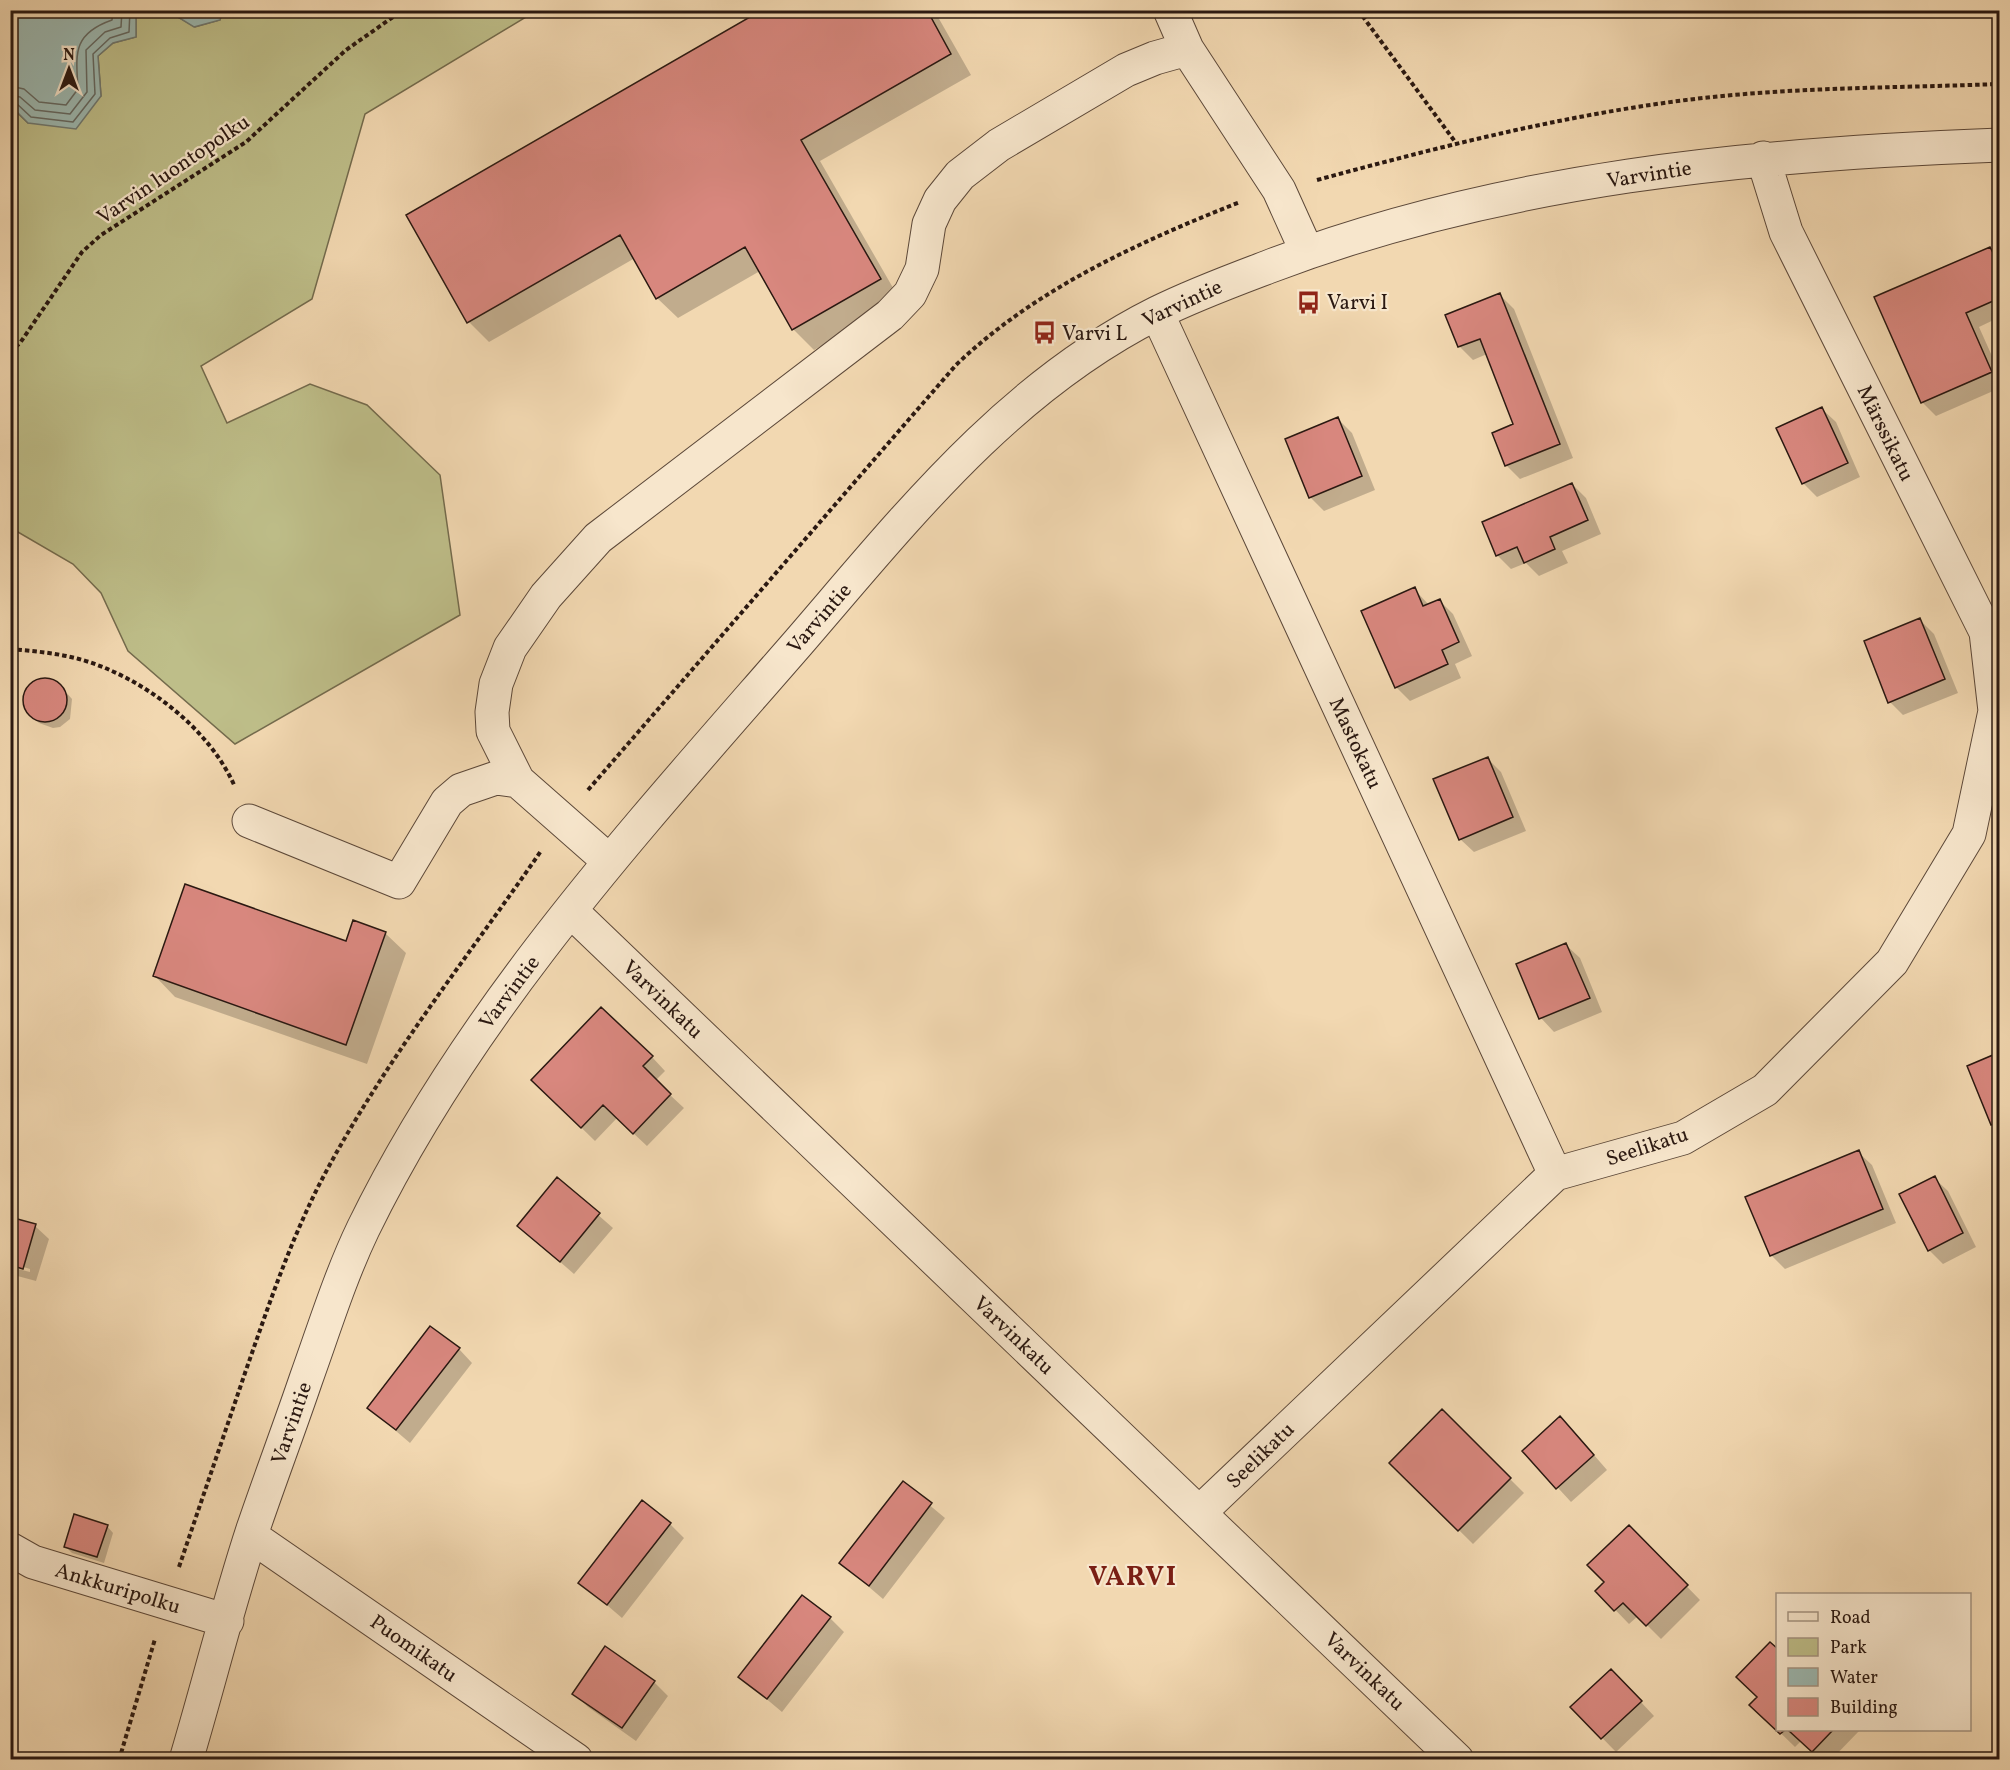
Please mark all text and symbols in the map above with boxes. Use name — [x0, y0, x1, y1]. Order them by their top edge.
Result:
north arrow — [39, 39, 99, 99]
text: N — [63, 45, 75, 67]
street label: Varvin luontopolku — [92, 108, 256, 232]
street label: Varvintie — [1605, 154, 1694, 196]
street label: Varvintie — [1138, 273, 1227, 336]
bus stop icon: Varvi I — [1296, 289, 1322, 315]
place label: Varvi I — [1327, 289, 1388, 318]
bus stop icon: Varvi L — [1031, 320, 1057, 346]
place label: Varvi L — [1062, 320, 1127, 349]
street label: Märssikatu — [1849, 381, 1920, 487]
street label: Varvintie — [781, 577, 859, 661]
street label: Mastokatu — [1321, 693, 1388, 794]
street label: Varvintie — [473, 950, 547, 1036]
street label: Varvinkatu — [615, 954, 709, 1046]
street label: Seelikatu — [1603, 1121, 1692, 1174]
street label: Varvinkatu — [966, 1290, 1060, 1382]
street label: Varvintie — [265, 1378, 320, 1469]
street label: Seelikatu — [1220, 1416, 1302, 1496]
street label: Ankkuripolku — [51, 1557, 184, 1622]
district label: VARVI — [1089, 1559, 1178, 1597]
legend — [1776, 1593, 1971, 1731]
text: Road — [1830, 1606, 1871, 1631]
street label: Puomikatu — [363, 1608, 463, 1690]
street label: Varvinkatu — [1317, 1626, 1411, 1718]
text: Park — [1830, 1636, 1867, 1661]
text: Water — [1830, 1666, 1878, 1691]
text: Building — [1830, 1696, 1898, 1721]

